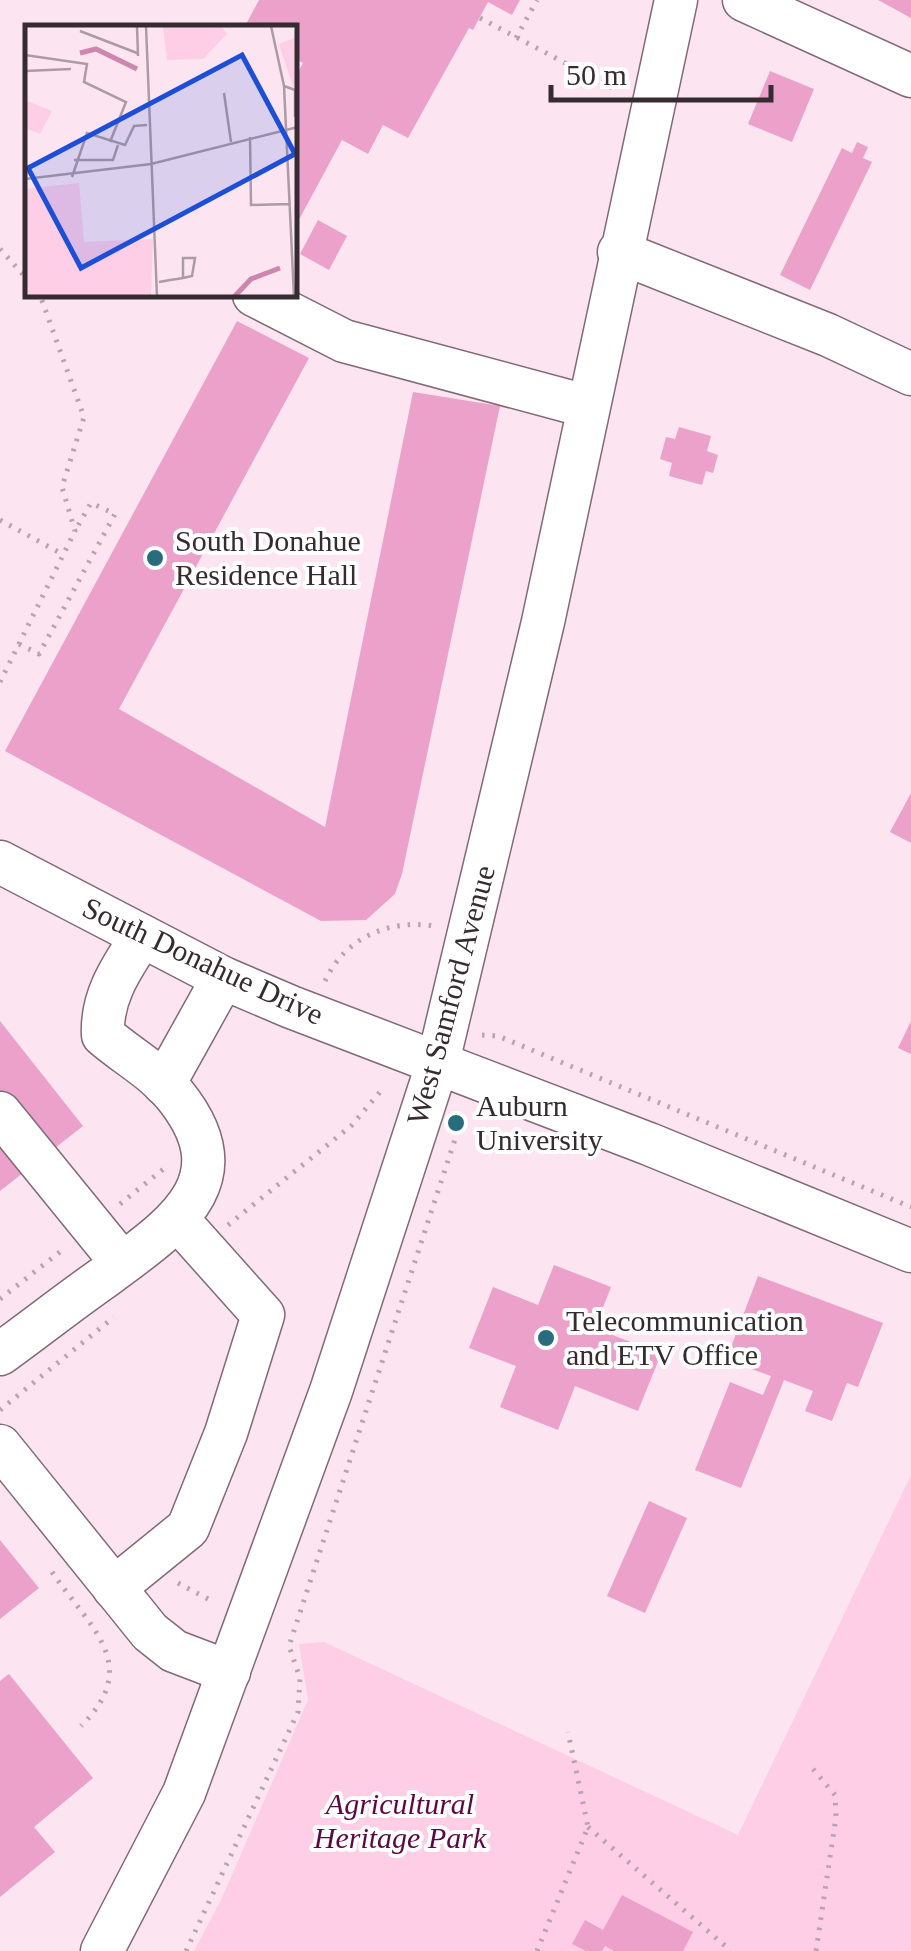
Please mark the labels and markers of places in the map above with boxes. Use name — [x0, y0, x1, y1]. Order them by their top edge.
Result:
place label: South Donahue Residence Hall — [175, 524, 361, 591]
marker: South Donahue Residence Hall — [144, 547, 166, 569]
place label: Auburn University — [476, 1089, 603, 1156]
marker: Auburn University — [445, 1112, 467, 1134]
place label: Telecommunication and ETV Office — [566, 1304, 804, 1371]
marker: Telecommunication and ETV Office — [535, 1327, 557, 1349]

